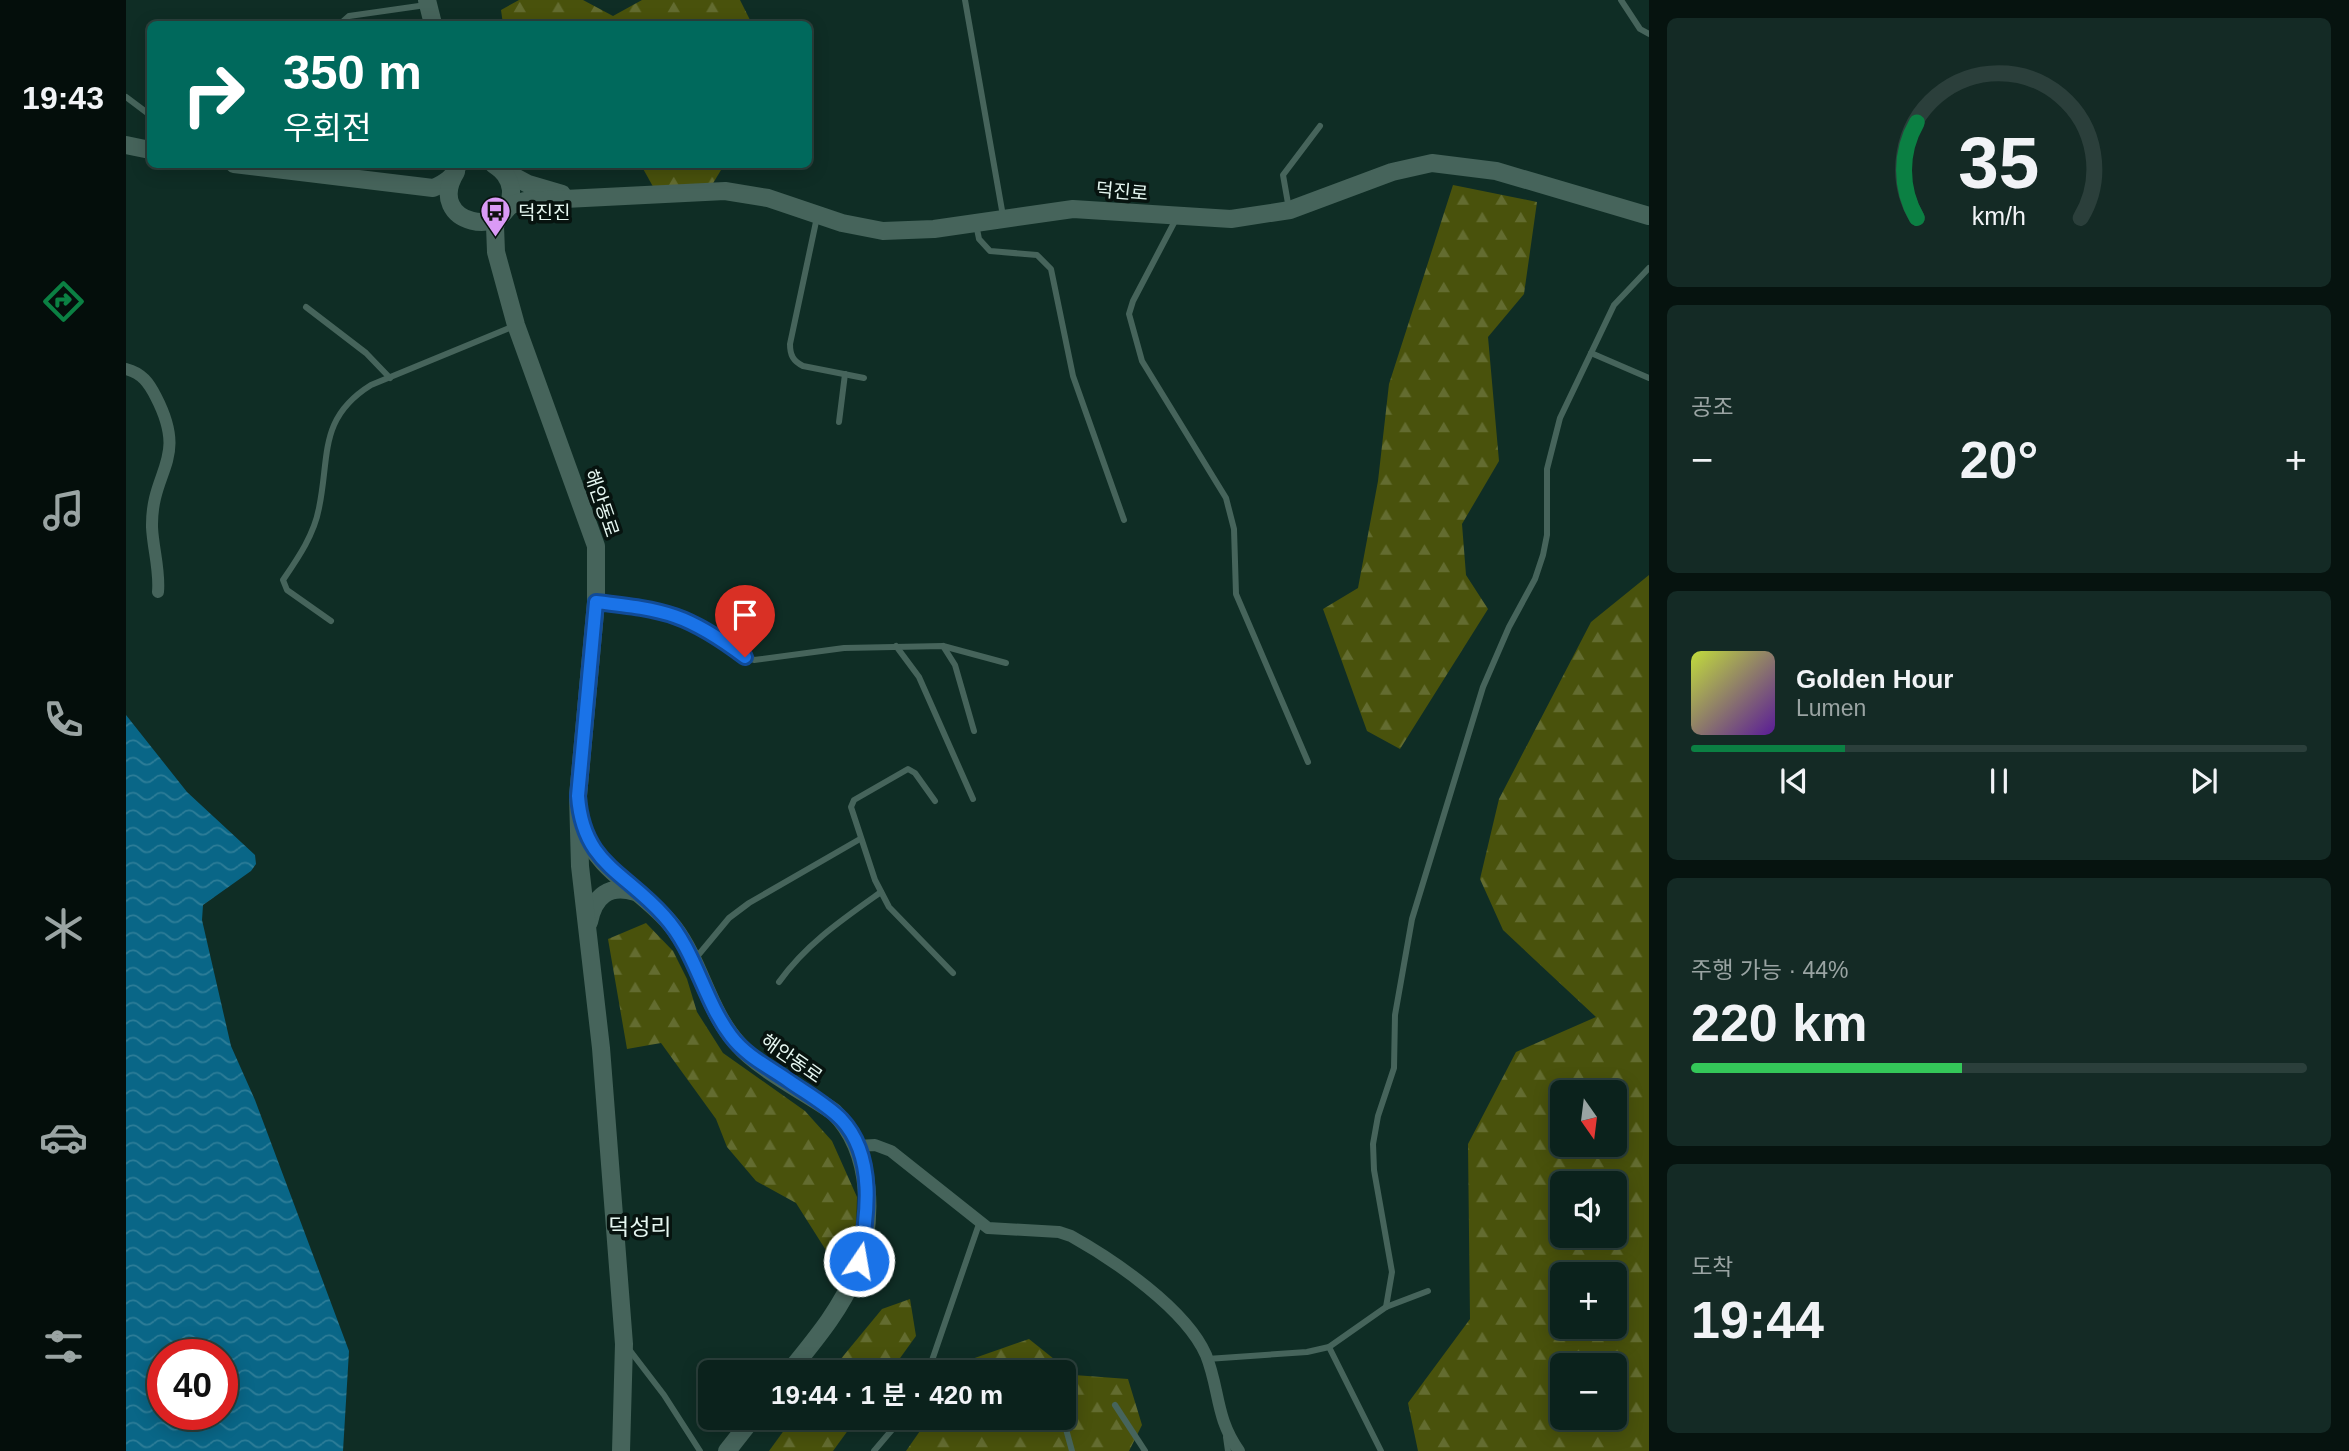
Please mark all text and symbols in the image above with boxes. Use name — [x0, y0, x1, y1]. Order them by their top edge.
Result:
text: 350 m — [283, 45, 422, 99]
icon: right — [168, 49, 259, 140]
text: 19:43 — [22, 80, 104, 116]
text: 우회전 — [283, 110, 371, 146]
text: 35 — [1959, 123, 2039, 204]
street label: 덕진로 — [1095, 179, 1149, 204]
bus stop icon: 덕진진 — [478, 195, 512, 239]
place label: 덕진진 — [518, 202, 570, 223]
text: km/h — [1972, 202, 2026, 230]
icon: directions — [39, 277, 88, 326]
text: 공조 — [1691, 394, 1733, 420]
text: 20° — [1960, 431, 2038, 489]
text: − — [1691, 439, 1713, 481]
text: + — [2285, 439, 2307, 481]
street label: 해안동로 — [580, 467, 623, 540]
icon: music — [39, 486, 88, 535]
pin — [715, 585, 775, 657]
icon: arrive — [726, 596, 764, 634]
text: Golden Hour — [1796, 664, 1953, 694]
icon: phone — [39, 695, 88, 744]
text: Lumen — [1796, 695, 1866, 721]
icon: previous — [1775, 762, 1813, 800]
icon: pause — [1980, 762, 2018, 800]
icon: next — [2185, 762, 2223, 800]
icon: climate — [39, 904, 88, 953]
text: 주행 가능 · 44% — [1691, 957, 1849, 983]
text: 220 km — [1691, 994, 1867, 1052]
street label: 해안동로 — [757, 1030, 826, 1087]
north arrow — [1550, 1080, 1628, 1157]
map controls — [1550, 1080, 1627, 1430]
icon: car — [39, 1113, 88, 1162]
button: sound — [1550, 1171, 1627, 1248]
district label: 덕성리 — [608, 1214, 672, 1240]
position arrow — [822, 1224, 896, 1298]
text: 도착 — [1691, 1254, 1733, 1280]
button: + — [1550, 1262, 1627, 1339]
text: 19:44 — [1691, 1291, 1824, 1349]
icon: filters — [39, 1322, 88, 1371]
speed limit sign: 40 — [147, 1339, 238, 1430]
button: − — [1550, 1353, 1627, 1430]
text: 19:44 · 1 분 · 420 m — [771, 1380, 1003, 1410]

